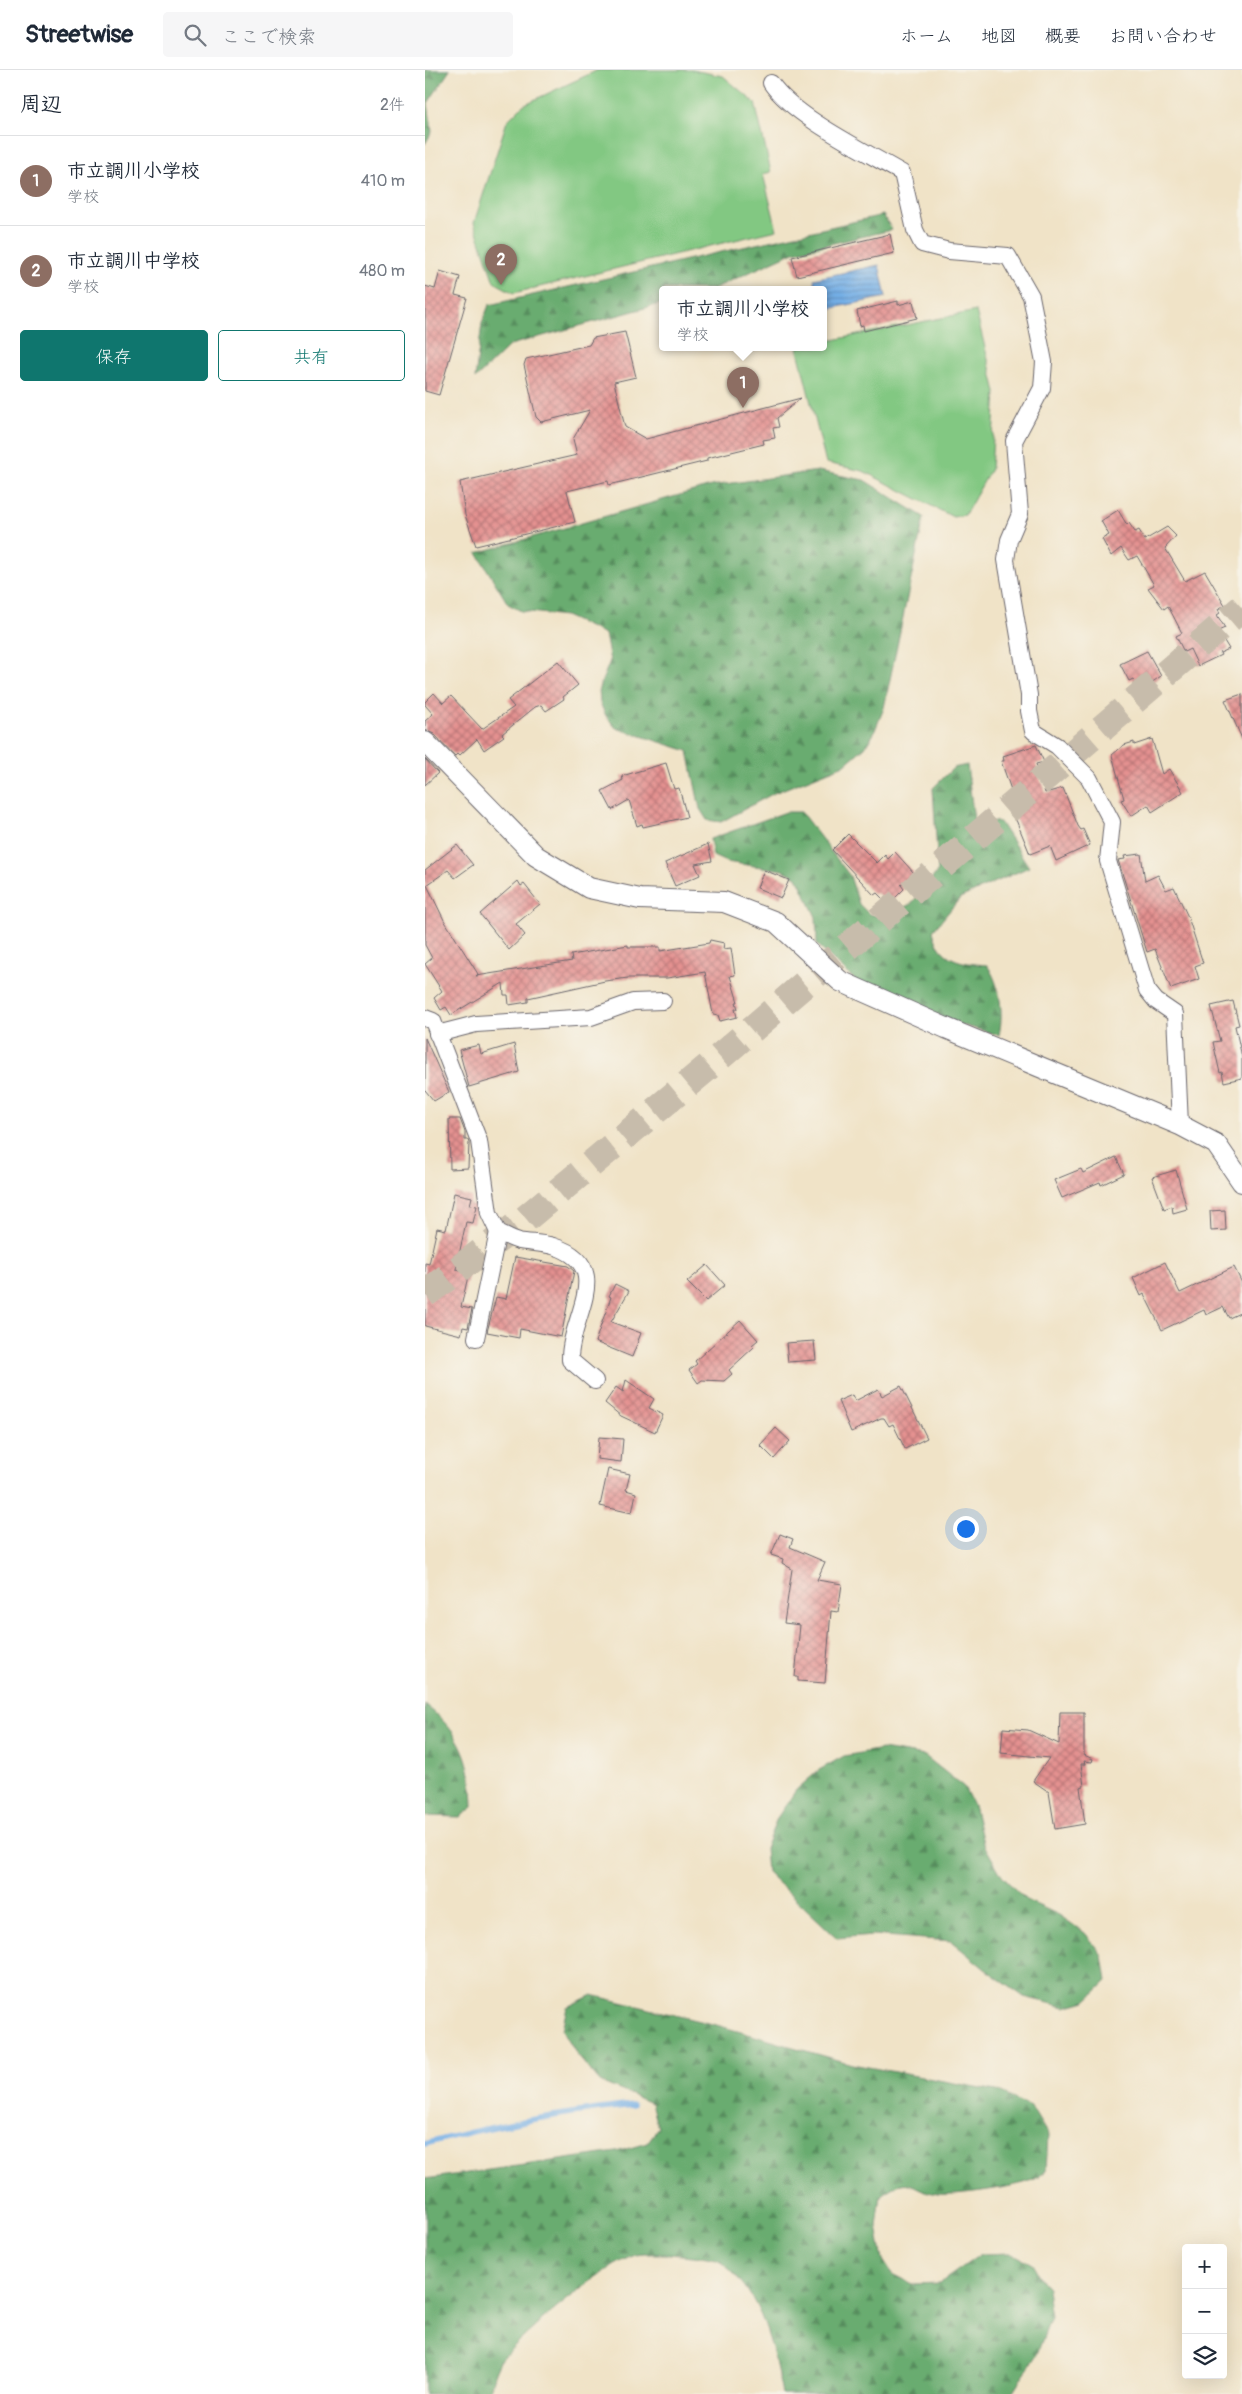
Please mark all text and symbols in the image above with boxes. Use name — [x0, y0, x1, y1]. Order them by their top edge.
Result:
search box — [163, 12, 513, 57]
text: Streetwise — [25, 20, 133, 49]
icon: search — [181, 21, 209, 49]
text: ここで検索 — [221, 25, 316, 49]
text: ホーム — [900, 25, 953, 48]
text: 地図 — [981, 25, 1017, 48]
text: 概要 — [1045, 25, 1081, 48]
text: お問い合わせ — [1109, 25, 1217, 48]
text: 周辺 — [20, 91, 62, 118]
text: 2件 — [380, 95, 405, 115]
text: 市立調川小学校 — [67, 159, 200, 183]
text: 1 — [33, 171, 39, 191]
text: 410 m — [361, 171, 405, 191]
text: 学校 — [67, 187, 99, 207]
pin: 2 — [485, 244, 517, 285]
text: 市立調川中学校 — [67, 249, 200, 273]
text: 2 — [32, 261, 40, 281]
text: 480 m — [359, 261, 405, 281]
text: 学校 — [67, 277, 99, 297]
popup — [659, 286, 827, 351]
text: 市立調川小学校 — [676, 297, 810, 321]
text: 学校 — [676, 325, 709, 345]
button: 保存 — [20, 330, 208, 381]
button: 共有 — [218, 330, 405, 381]
pin: 1 — [727, 367, 759, 408]
your location — [953, 1516, 979, 1542]
map controls — [1182, 2244, 1227, 2379]
button: + — [1182, 2244, 1227, 2289]
button: − — [1182, 2289, 1227, 2334]
button: layers — [1182, 2334, 1227, 2379]

